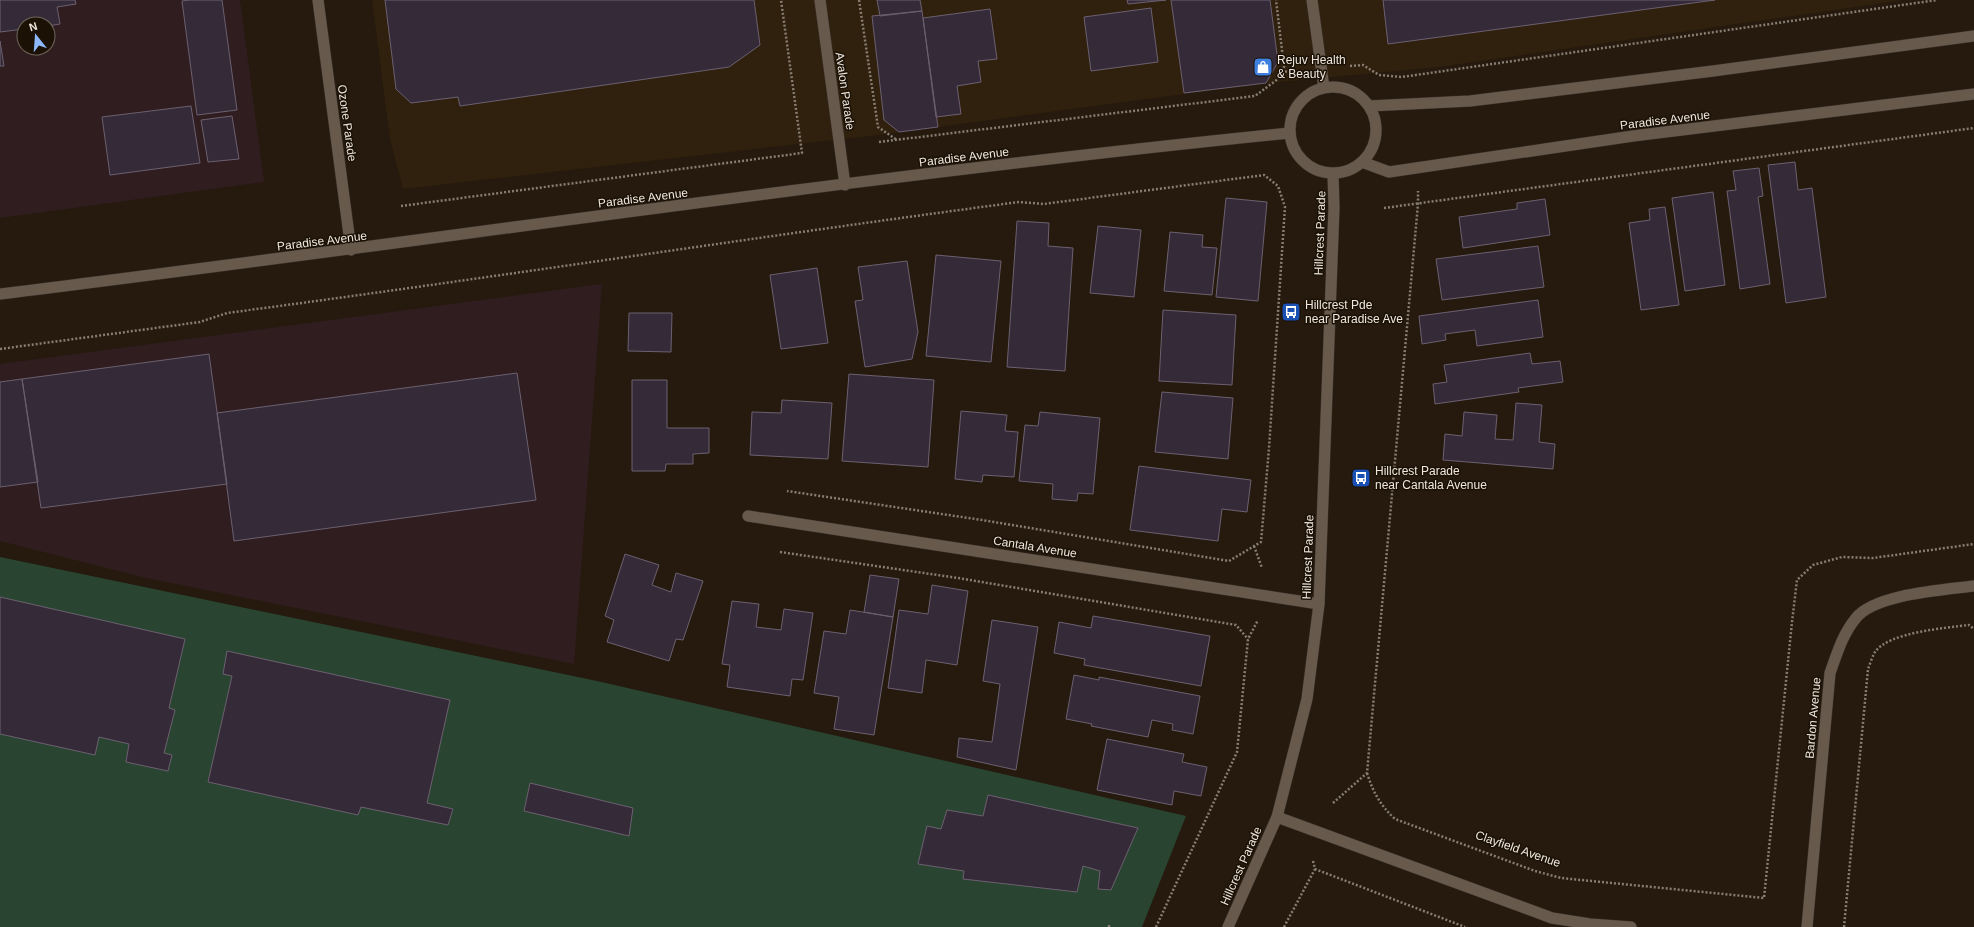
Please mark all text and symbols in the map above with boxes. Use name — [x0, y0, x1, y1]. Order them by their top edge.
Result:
north arrow — [16, 16, 56, 56]
text: N — [28, 20, 39, 33]
street label: Avalon Parade — [833, 51, 857, 131]
place label: Rejuv Health & Beauty — [1277, 53, 1346, 81]
shop icon: Rejuv Health & Beauty — [1252, 56, 1274, 78]
street label: Ozone Parade — [335, 84, 359, 163]
street label: Paradise Avenue — [1619, 107, 1711, 132]
street label: Paradise Avenue — [918, 144, 1010, 169]
street label: Paradise Avenue — [597, 185, 689, 210]
street label: Hillcrest Parade — [1312, 190, 1328, 276]
street label: Paradise Avenue — [276, 228, 368, 253]
place label: Hillcrest Pde near Paradise Ave — [1305, 298, 1403, 326]
bus stop icon: Hillcrest Pde near Paradise Ave — [1280, 301, 1302, 323]
place label: Hillcrest Parade near Cantala Avenue — [1375, 464, 1487, 492]
bus stop icon: Hillcrest Parade near Cantala Avenue — [1350, 467, 1372, 489]
street label: Hillcrest Parade — [1300, 514, 1316, 600]
street label: Cantala Avenue — [992, 533, 1078, 561]
street label: Bardon Avenue — [1802, 676, 1824, 759]
street label: Hillcrest Parade — [1217, 824, 1265, 908]
street label: Clayfield Avenue — [1474, 828, 1563, 870]

